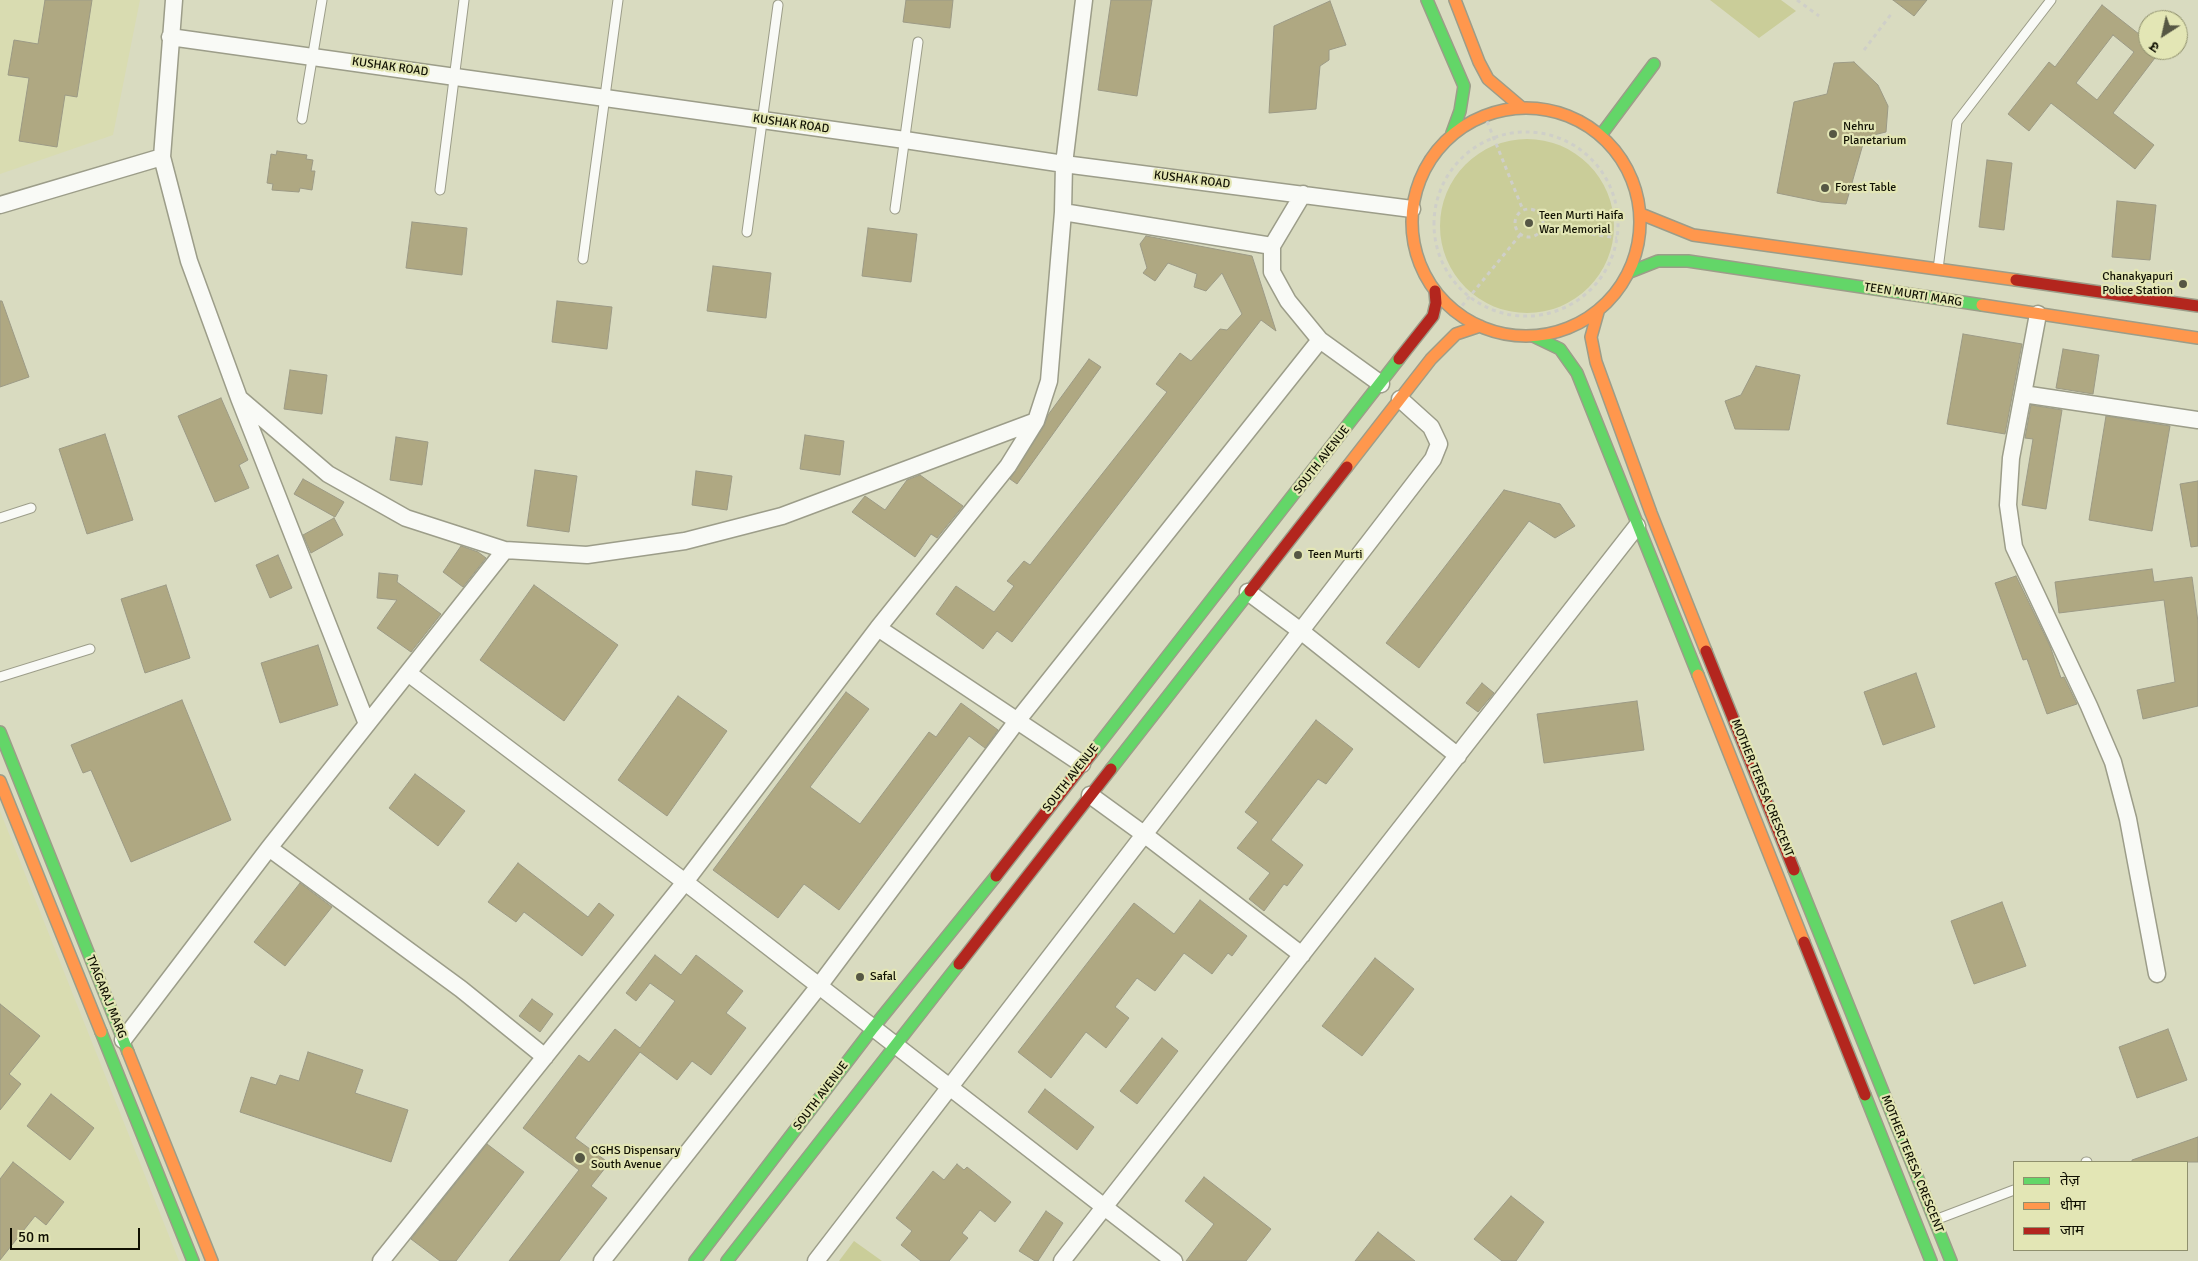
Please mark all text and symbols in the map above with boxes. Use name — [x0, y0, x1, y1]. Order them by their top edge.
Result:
north arrow — [2138, 10, 2188, 60]
text: उ — [2146, 38, 2163, 56]
street label: KUSHAK ROAD — [351, 55, 429, 79]
street label: KUSHAK ROAD — [752, 112, 830, 136]
place label: Nehru Planetarium — [1843, 120, 1906, 148]
marker: Nehru Planetarium — [1827, 128, 1839, 140]
street label: KUSHAK ROAD — [1153, 168, 1231, 192]
place label: Forest Table — [1835, 181, 1896, 195]
marker: Forest Table — [1819, 182, 1831, 194]
place label: Teen Murti Haifa War Memorial — [1539, 209, 1624, 237]
marker: Teen Murti Haifa War Memorial — [1523, 217, 1535, 229]
place label: Chanakyapuri Police Station — [2102, 270, 2173, 298]
marker: Chanakyapuri Police Station — [2177, 278, 2189, 290]
street label: TEEN MURTI MARG — [1863, 280, 1963, 310]
street label: SOUTH AVENUE — [1291, 423, 1353, 497]
place label: Teen Murti — [1308, 548, 1363, 562]
marker: Teen Murti — [1292, 549, 1304, 561]
street label: MOTHER TERESA CRESCENT — [1728, 717, 1796, 859]
street label: SOUTH AVENUE — [1040, 741, 1102, 815]
street label: TYAGARAJ MARG — [83, 953, 129, 1041]
place label: Safal — [870, 970, 896, 984]
marker: Safal — [854, 971, 866, 983]
street label: SOUTH AVENUE — [790, 1059, 852, 1133]
street label: MOTHER TERESA CRESCENT — [1878, 1093, 1946, 1235]
place label: CGHS Dispensary South Avenue — [591, 1144, 680, 1172]
marker: CGHS Dispensary South Avenue — [573, 1151, 587, 1165]
legend — [2013, 1161, 2188, 1251]
text: तेज़ — [2060, 1171, 2080, 1189]
text: धीमा — [2060, 1196, 2086, 1214]
scale bar — [12, 1218, 142, 1250]
text: जाम — [2060, 1221, 2084, 1239]
text: 50 m — [18, 1228, 49, 1246]

